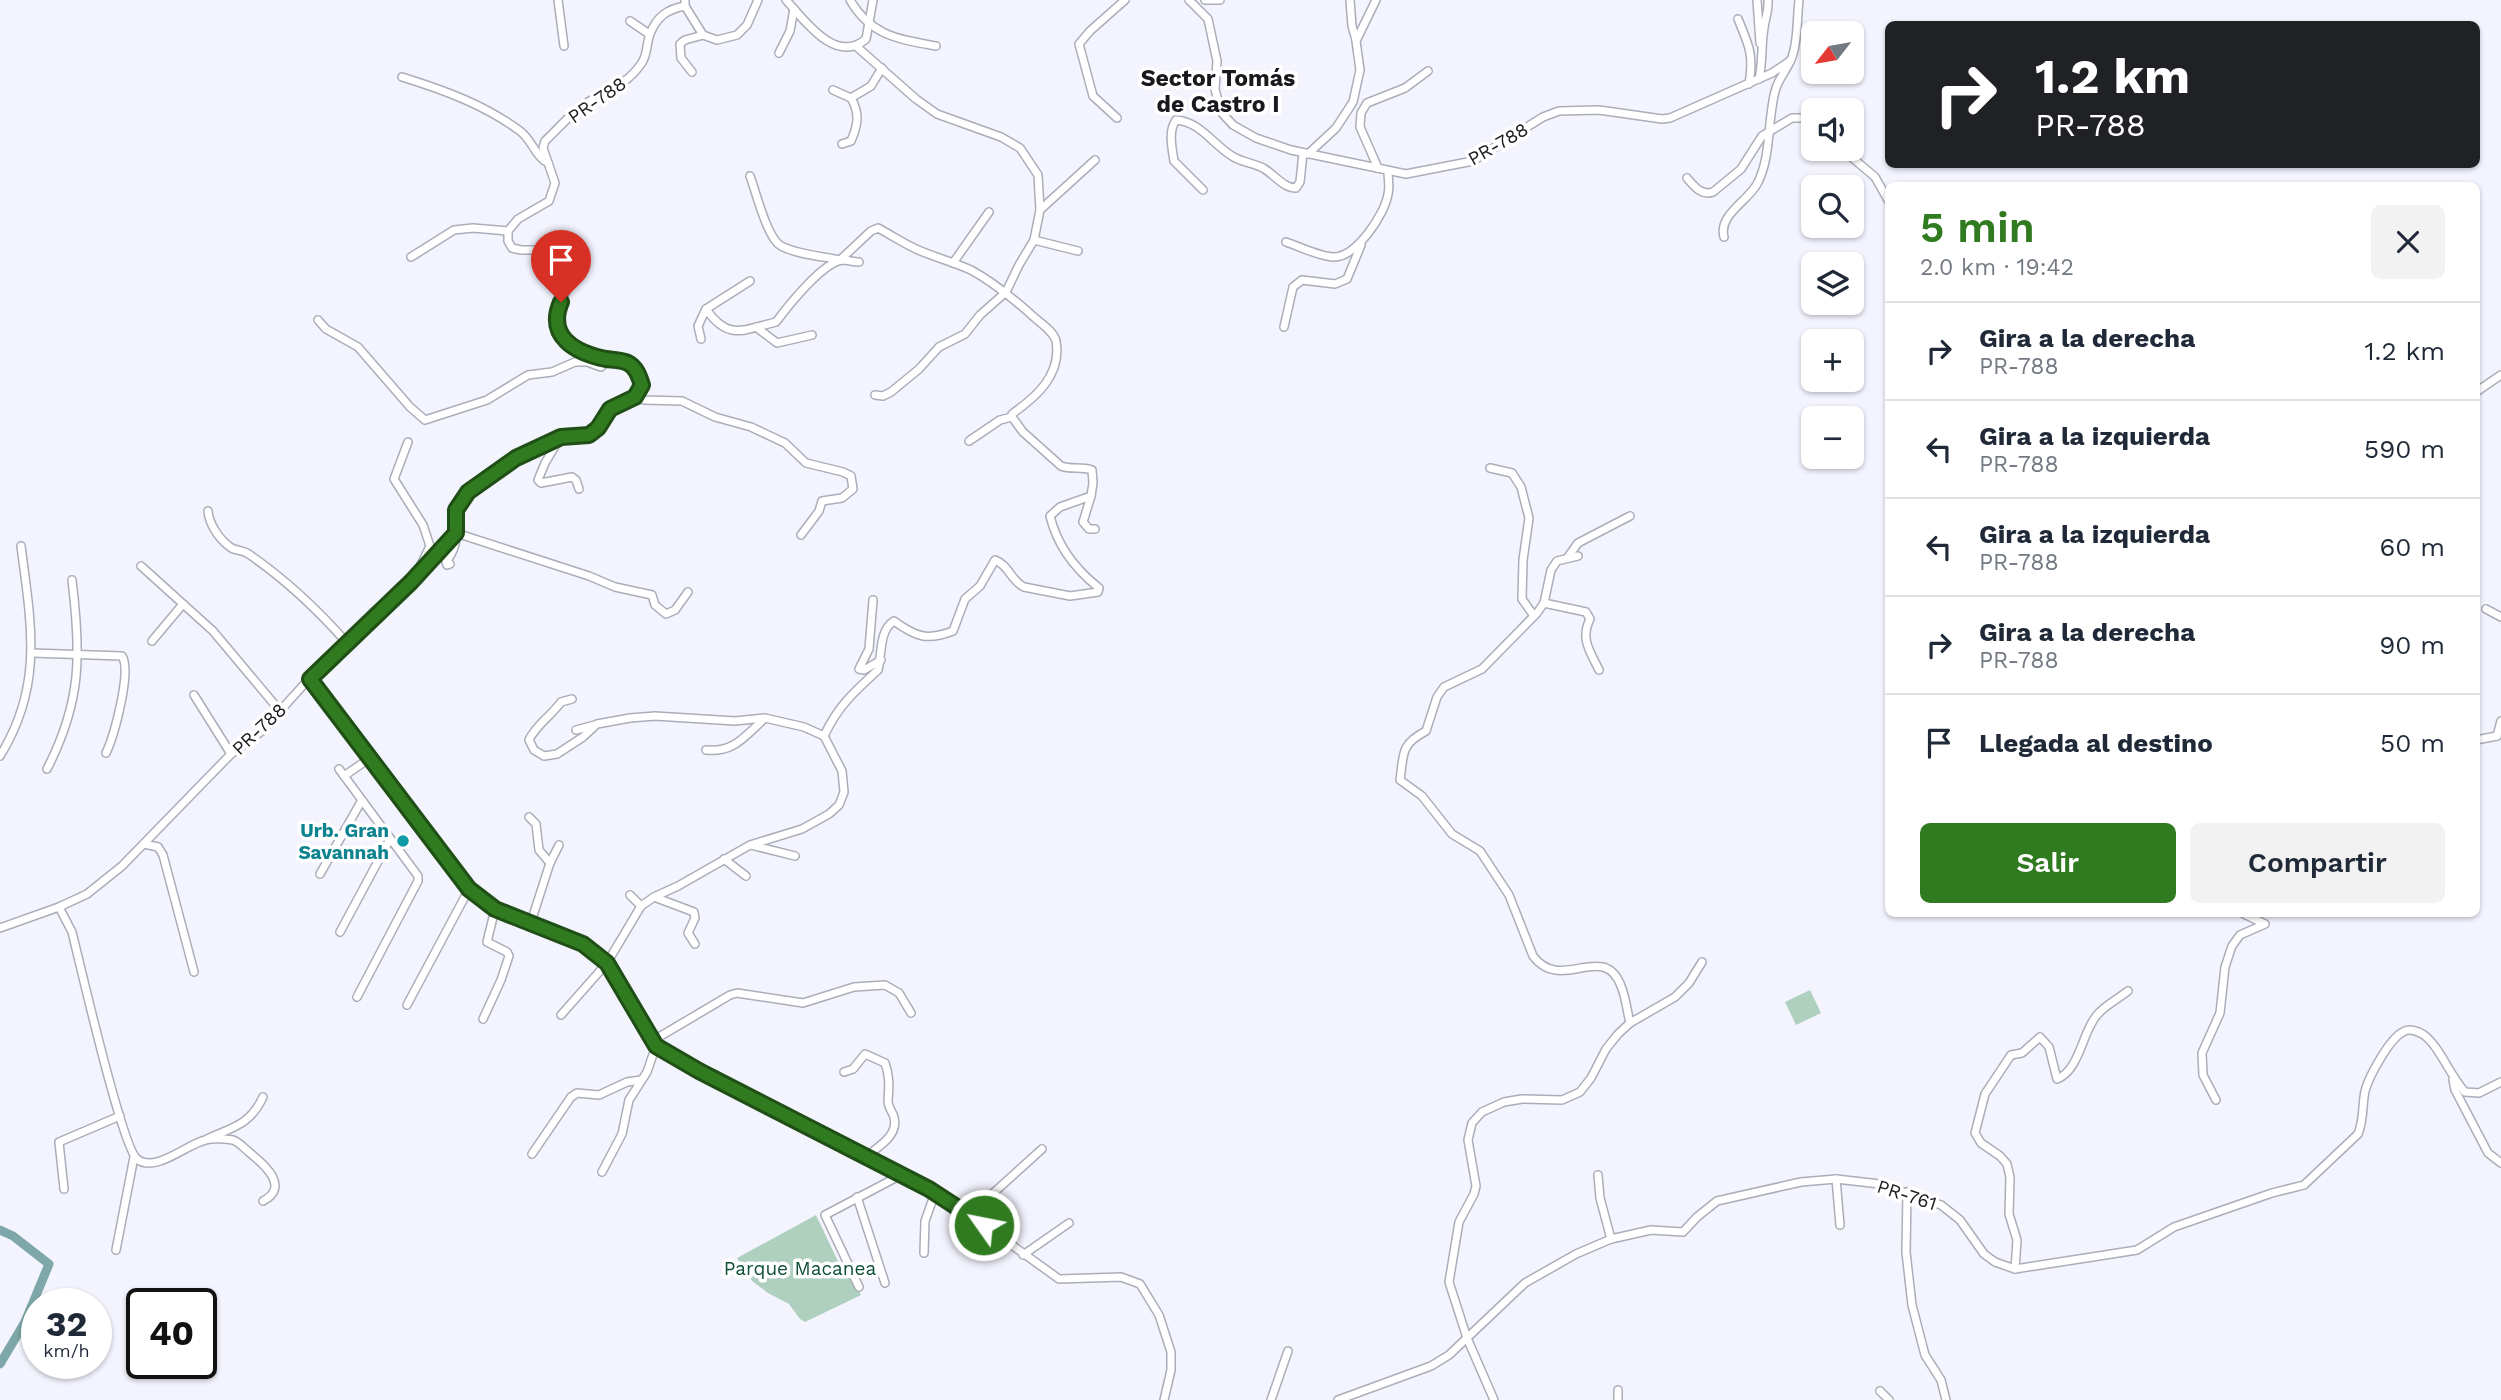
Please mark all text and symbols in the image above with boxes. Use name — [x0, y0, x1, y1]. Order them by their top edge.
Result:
north arrow — [1801, 21, 1864, 84]
map controls — [1801, 21, 1864, 469]
text: 1.2 km — [2035, 47, 2190, 105]
icon: right — [1920, 49, 2011, 140]
district label: Sector Tomás de Castro I — [1141, 65, 1295, 118]
street label: PR-788 — [563, 72, 631, 128]
button: sound — [1801, 98, 1864, 161]
text: PR-788 — [2035, 106, 2146, 144]
street label: PR-788 — [1464, 118, 1532, 170]
button: search — [1801, 175, 1864, 238]
text: 5 min — [1920, 203, 2035, 252]
button: close — [2371, 205, 2445, 279]
pin — [531, 230, 591, 302]
icon: arrive — [542, 241, 580, 279]
button: layers — [1801, 252, 1864, 315]
text: 2.0 km · 19:42 — [1920, 254, 2074, 281]
text: Gira a la derecha — [1979, 323, 2195, 353]
button: + — [1801, 329, 1864, 392]
icon: right — [1920, 332, 1958, 370]
text: 1.2 km — [2364, 336, 2445, 366]
text: PR-788 — [1979, 353, 2059, 380]
button: − — [1801, 406, 1864, 469]
text: Gira a la izquierda — [1979, 421, 2210, 451]
icon: left — [1920, 430, 1958, 468]
text: 590 m — [2364, 434, 2445, 464]
text: PR-788 — [1979, 451, 2059, 478]
text: Gira a la izquierda — [1979, 519, 2210, 549]
icon: left — [1920, 528, 1958, 566]
text: 60 m — [2379, 532, 2445, 562]
text: PR-788 — [1979, 549, 2059, 576]
text: Gira a la derecha — [1979, 617, 2195, 647]
icon: right — [1920, 626, 1958, 664]
text: 90 m — [2379, 630, 2445, 660]
text: PR-788 — [1979, 647, 2059, 674]
street label: PR-788 — [227, 698, 291, 760]
icon: arrive — [1920, 724, 1958, 762]
text: Llegada al destino — [1979, 728, 2213, 758]
text: 50 m — [2380, 728, 2445, 758]
place label: Urb. Gran Savannah — [298, 819, 389, 864]
button: Salir — [1920, 823, 2176, 903]
button: Compartir — [2190, 823, 2445, 903]
marker: Urb. Gran Savannah — [395, 833, 411, 849]
street label: PR-761 — [1874, 1175, 1940, 1215]
position arrow — [947, 1188, 1021, 1262]
park label: Parque Macanea — [724, 1257, 877, 1280]
speed limit sign: 40 — [126, 1288, 217, 1379]
text: 32 — [46, 1303, 87, 1345]
text: km/h — [43, 1340, 90, 1361]

